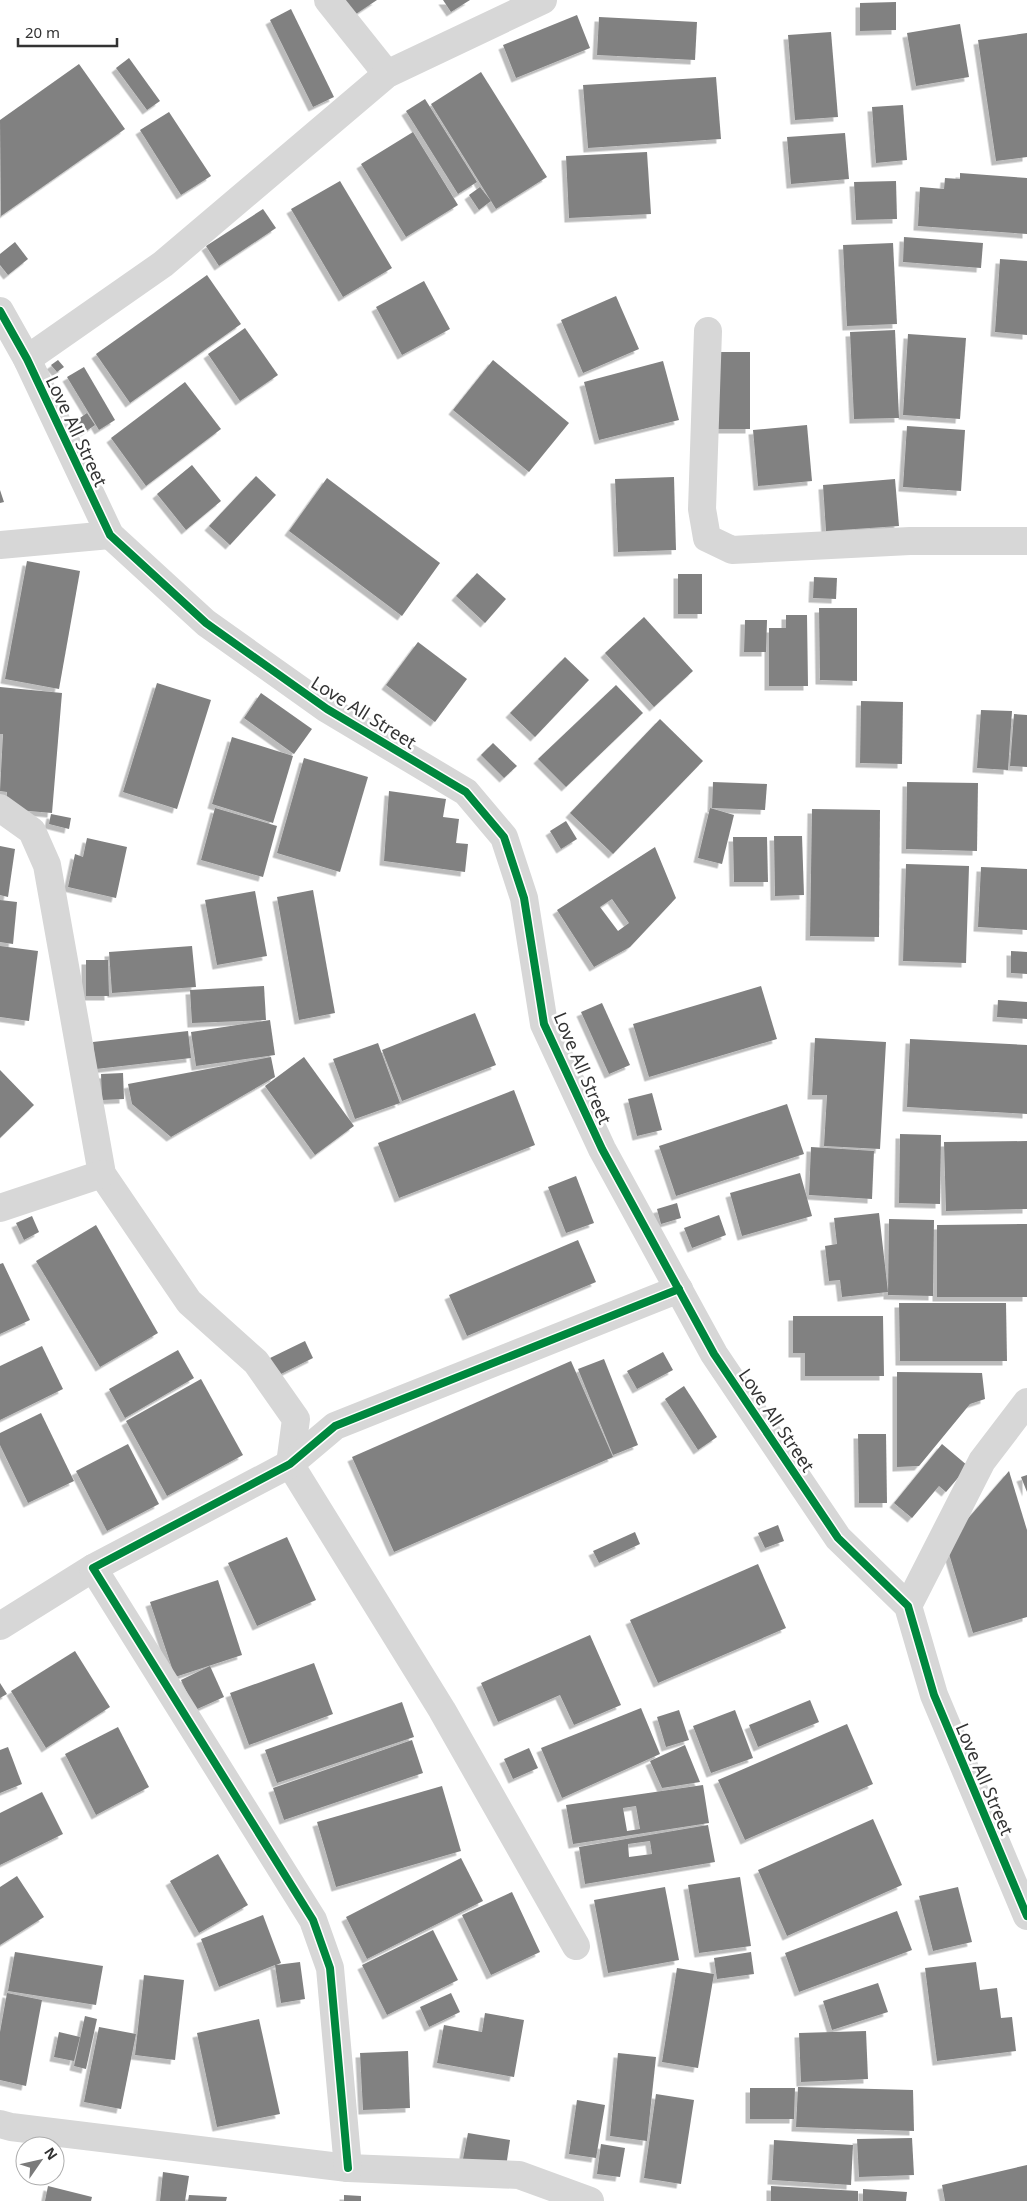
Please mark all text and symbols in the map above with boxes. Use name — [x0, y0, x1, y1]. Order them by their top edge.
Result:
scale bar — [18, 15, 116, 47]
text: 20 m — [25, 22, 60, 42]
street label: Love All Street — [41, 372, 113, 491]
street label: Love All Street — [307, 670, 422, 754]
street label: Love All Street — [549, 1008, 618, 1128]
street label: Love All Street — [734, 1364, 821, 1477]
street label: Love All Street — [951, 1719, 1020, 1839]
north arrow — [15, 2136, 65, 2186]
text: N — [40, 2143, 62, 2163]

